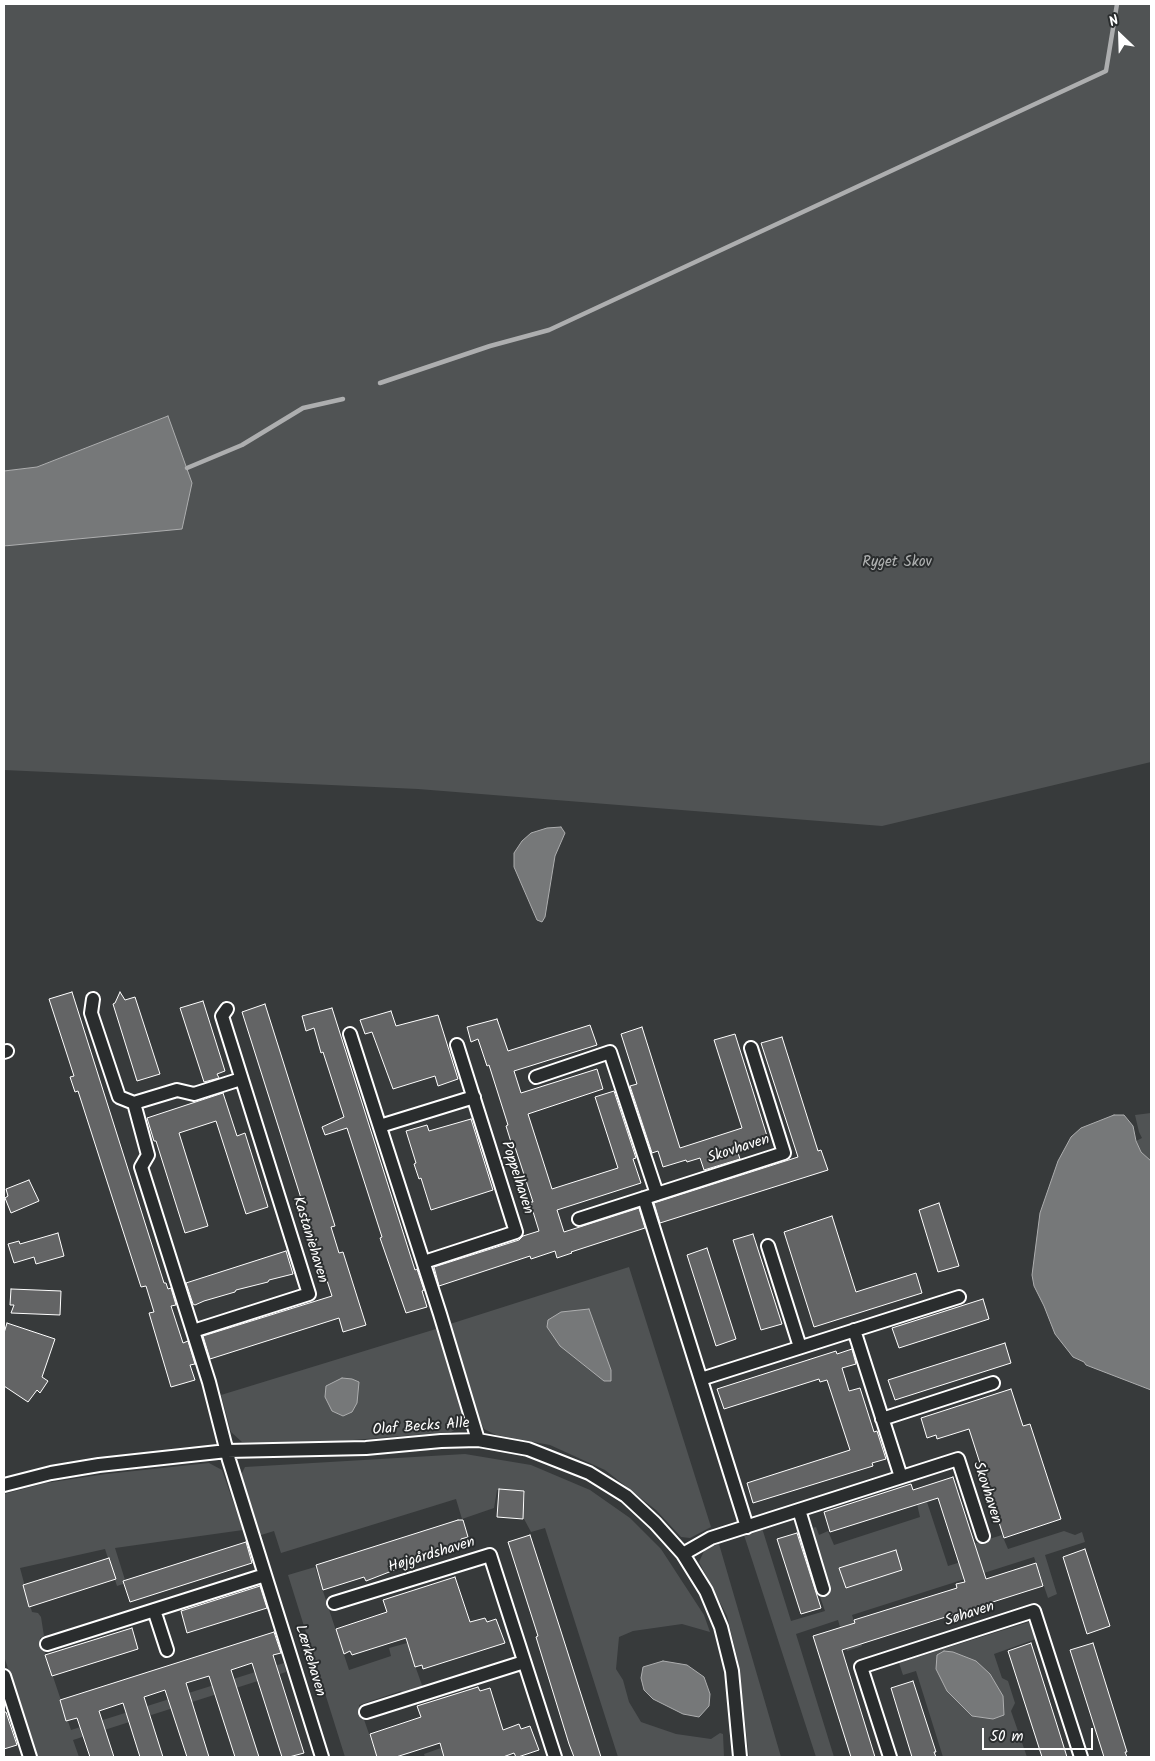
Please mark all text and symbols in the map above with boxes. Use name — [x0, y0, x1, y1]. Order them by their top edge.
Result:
text: N — [1105, 9, 1122, 33]
north arrow — [1095, 10, 1145, 60]
park label: Ryget Skov — [862, 554, 932, 572]
street label: Skovhaven — [706, 1132, 772, 1168]
street label: Poppelhaven — [496, 1139, 536, 1217]
street label: Kastaniehaven — [287, 1195, 331, 1285]
street label: Olaf Becks Alle — [372, 1416, 470, 1440]
street label: Skovhaven — [968, 1460, 1004, 1526]
street label: Højgårdshaven — [386, 1534, 478, 1578]
street label: Søhaven — [943, 1599, 997, 1631]
street label: Lærkehaven — [290, 1623, 328, 1699]
scale bar — [985, 1718, 1096, 1750]
text: 50 m — [990, 1725, 1024, 1749]

